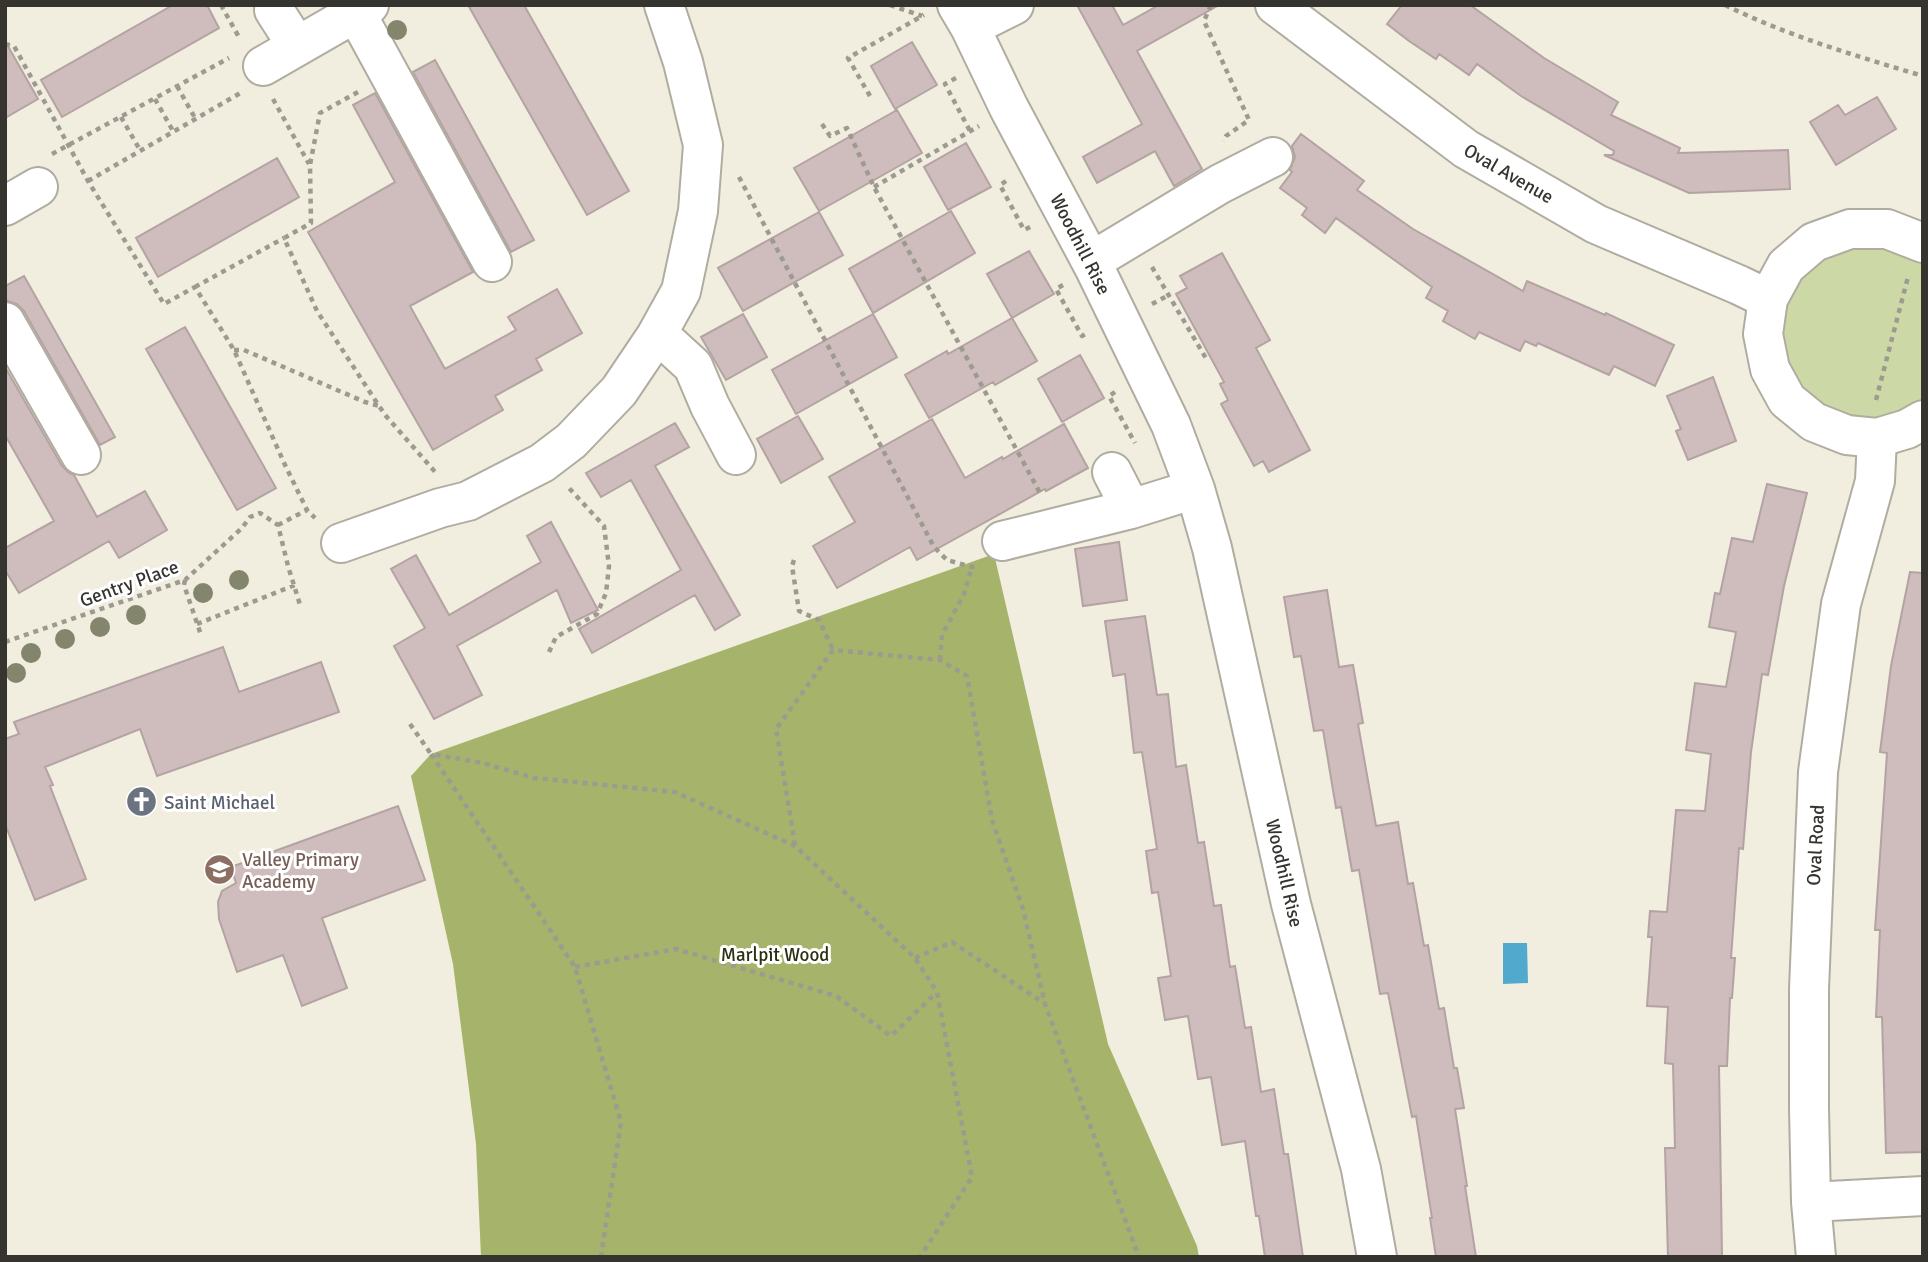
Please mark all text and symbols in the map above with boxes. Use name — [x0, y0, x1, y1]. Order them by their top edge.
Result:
street label: Oval Avenue — [1459, 138, 1558, 209]
street label: Woodhill Rise — [1044, 190, 1116, 299]
street label: Gentry Place — [77, 555, 182, 613]
church icon: Saint Michael — [124, 785, 158, 819]
place label: Saint Michael — [164, 791, 275, 815]
street label: Oval Road — [1802, 804, 1830, 886]
street label: Woodhill Rise — [1260, 817, 1308, 930]
place label: Valley Primary Academy — [242, 848, 359, 894]
school or university icon: Valley Primary Academy — [202, 853, 236, 887]
park label: Marlpit Wood — [721, 943, 829, 967]

